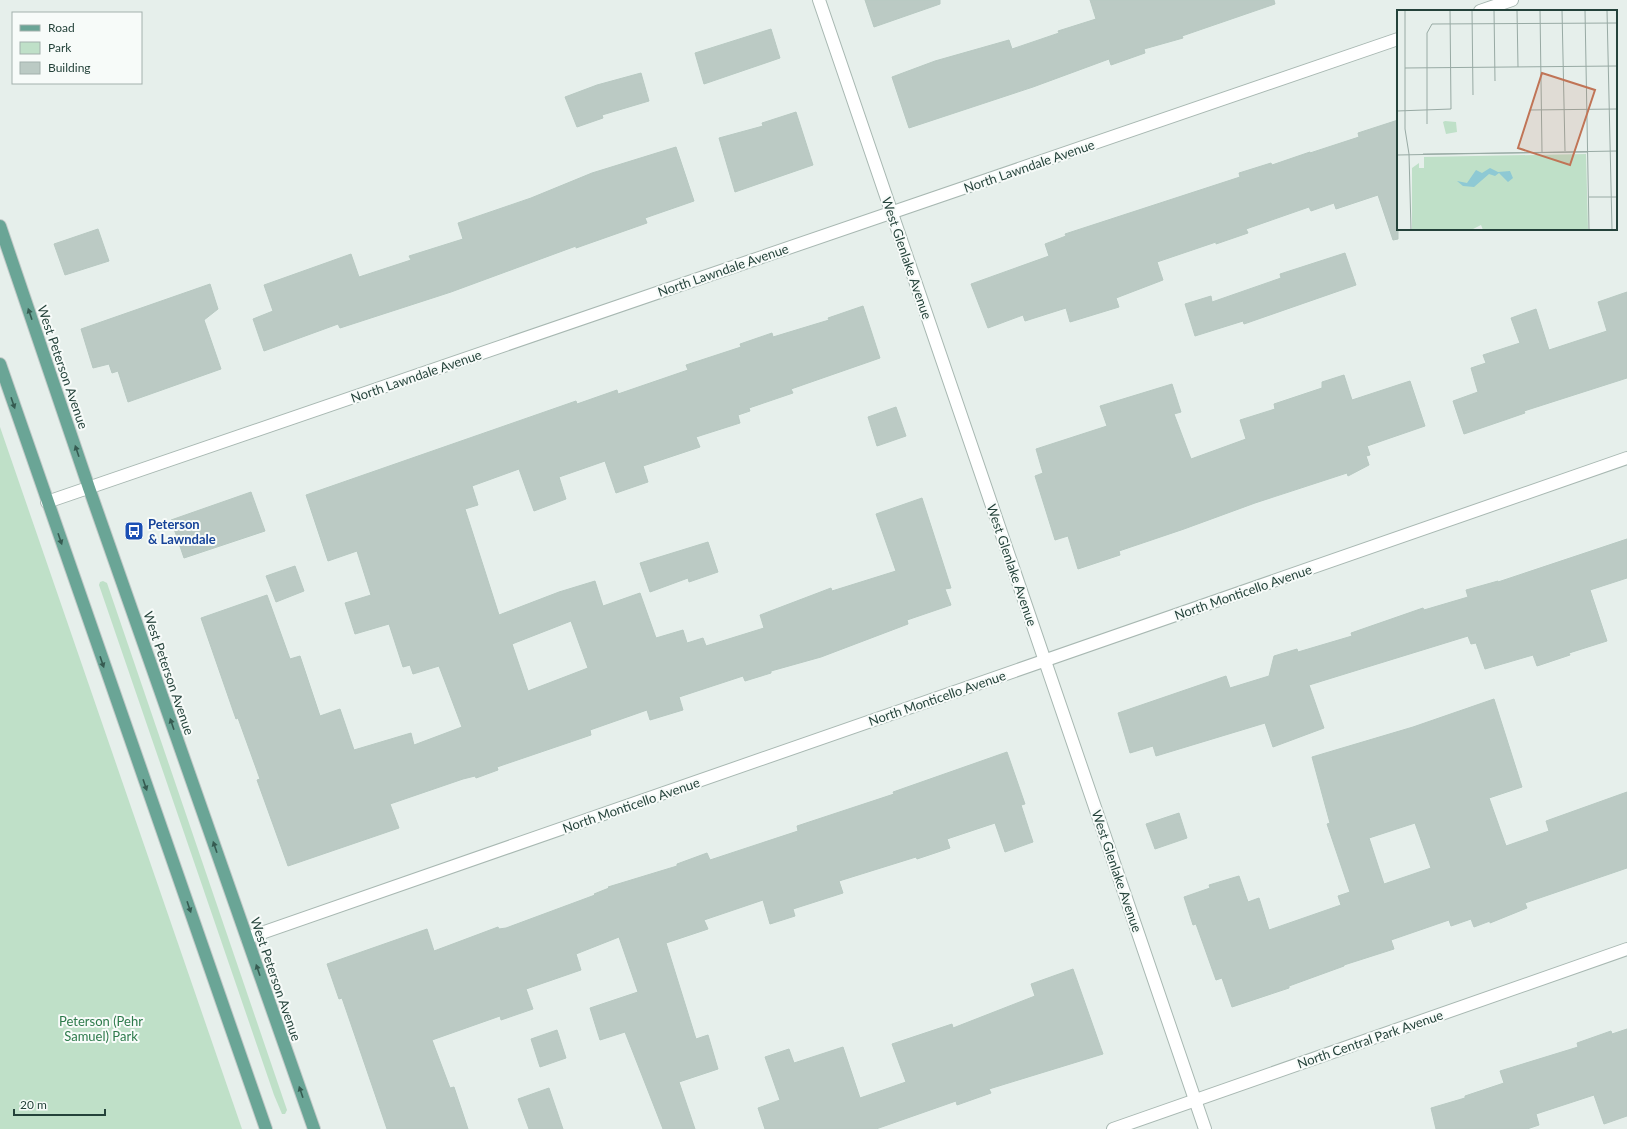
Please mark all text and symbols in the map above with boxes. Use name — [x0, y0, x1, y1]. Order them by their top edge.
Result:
inset map — [1397, 10, 1617, 230]
legend — [12, 12, 142, 84]
text: Road — [48, 20, 75, 35]
text: Park — [48, 40, 72, 55]
text: Building — [48, 60, 91, 75]
street label: North Lawndale Avenue — [962, 136, 1097, 196]
street label: West Glenlake Avenue — [879, 195, 936, 321]
street label: North Lawndale Avenue — [656, 240, 791, 300]
street label: West Peterson Avenue — [34, 303, 92, 431]
one-way arrow — [27, 307, 33, 319]
street label: North Lawndale Avenue — [349, 346, 484, 406]
one-way arrow — [11, 397, 17, 409]
one-way arrow — [74, 444, 80, 456]
street label: West Glenlake Avenue — [984, 502, 1041, 628]
place label: Peterson & Lawndale — [148, 516, 216, 547]
bus stop icon: Peterson & Lawndale — [123, 520, 145, 542]
one-way arrow — [57, 534, 63, 546]
street label: North Monticello Avenue — [1172, 561, 1314, 623]
street label: West Peterson Avenue — [140, 609, 198, 737]
one-way arrow — [100, 656, 106, 668]
street label: North Monticello Avenue — [866, 667, 1008, 729]
one-way arrow — [169, 718, 175, 730]
street label: North Monticello Avenue — [560, 774, 702, 836]
one-way arrow — [143, 779, 149, 791]
street label: West Glenlake Avenue — [1089, 808, 1146, 934]
one-way arrow — [212, 841, 218, 853]
one-way arrow — [186, 902, 192, 914]
street label: West Peterson Avenue — [247, 915, 305, 1043]
one-way arrow — [255, 963, 261, 975]
street label: North Central Park Avenue — [1295, 1006, 1445, 1071]
park label: Peterson (Pehr Samuel) Park — [59, 1013, 143, 1044]
one-way arrow — [298, 1086, 304, 1098]
scale bar — [14, 1091, 105, 1117]
text: 20 m — [20, 1097, 47, 1112]

